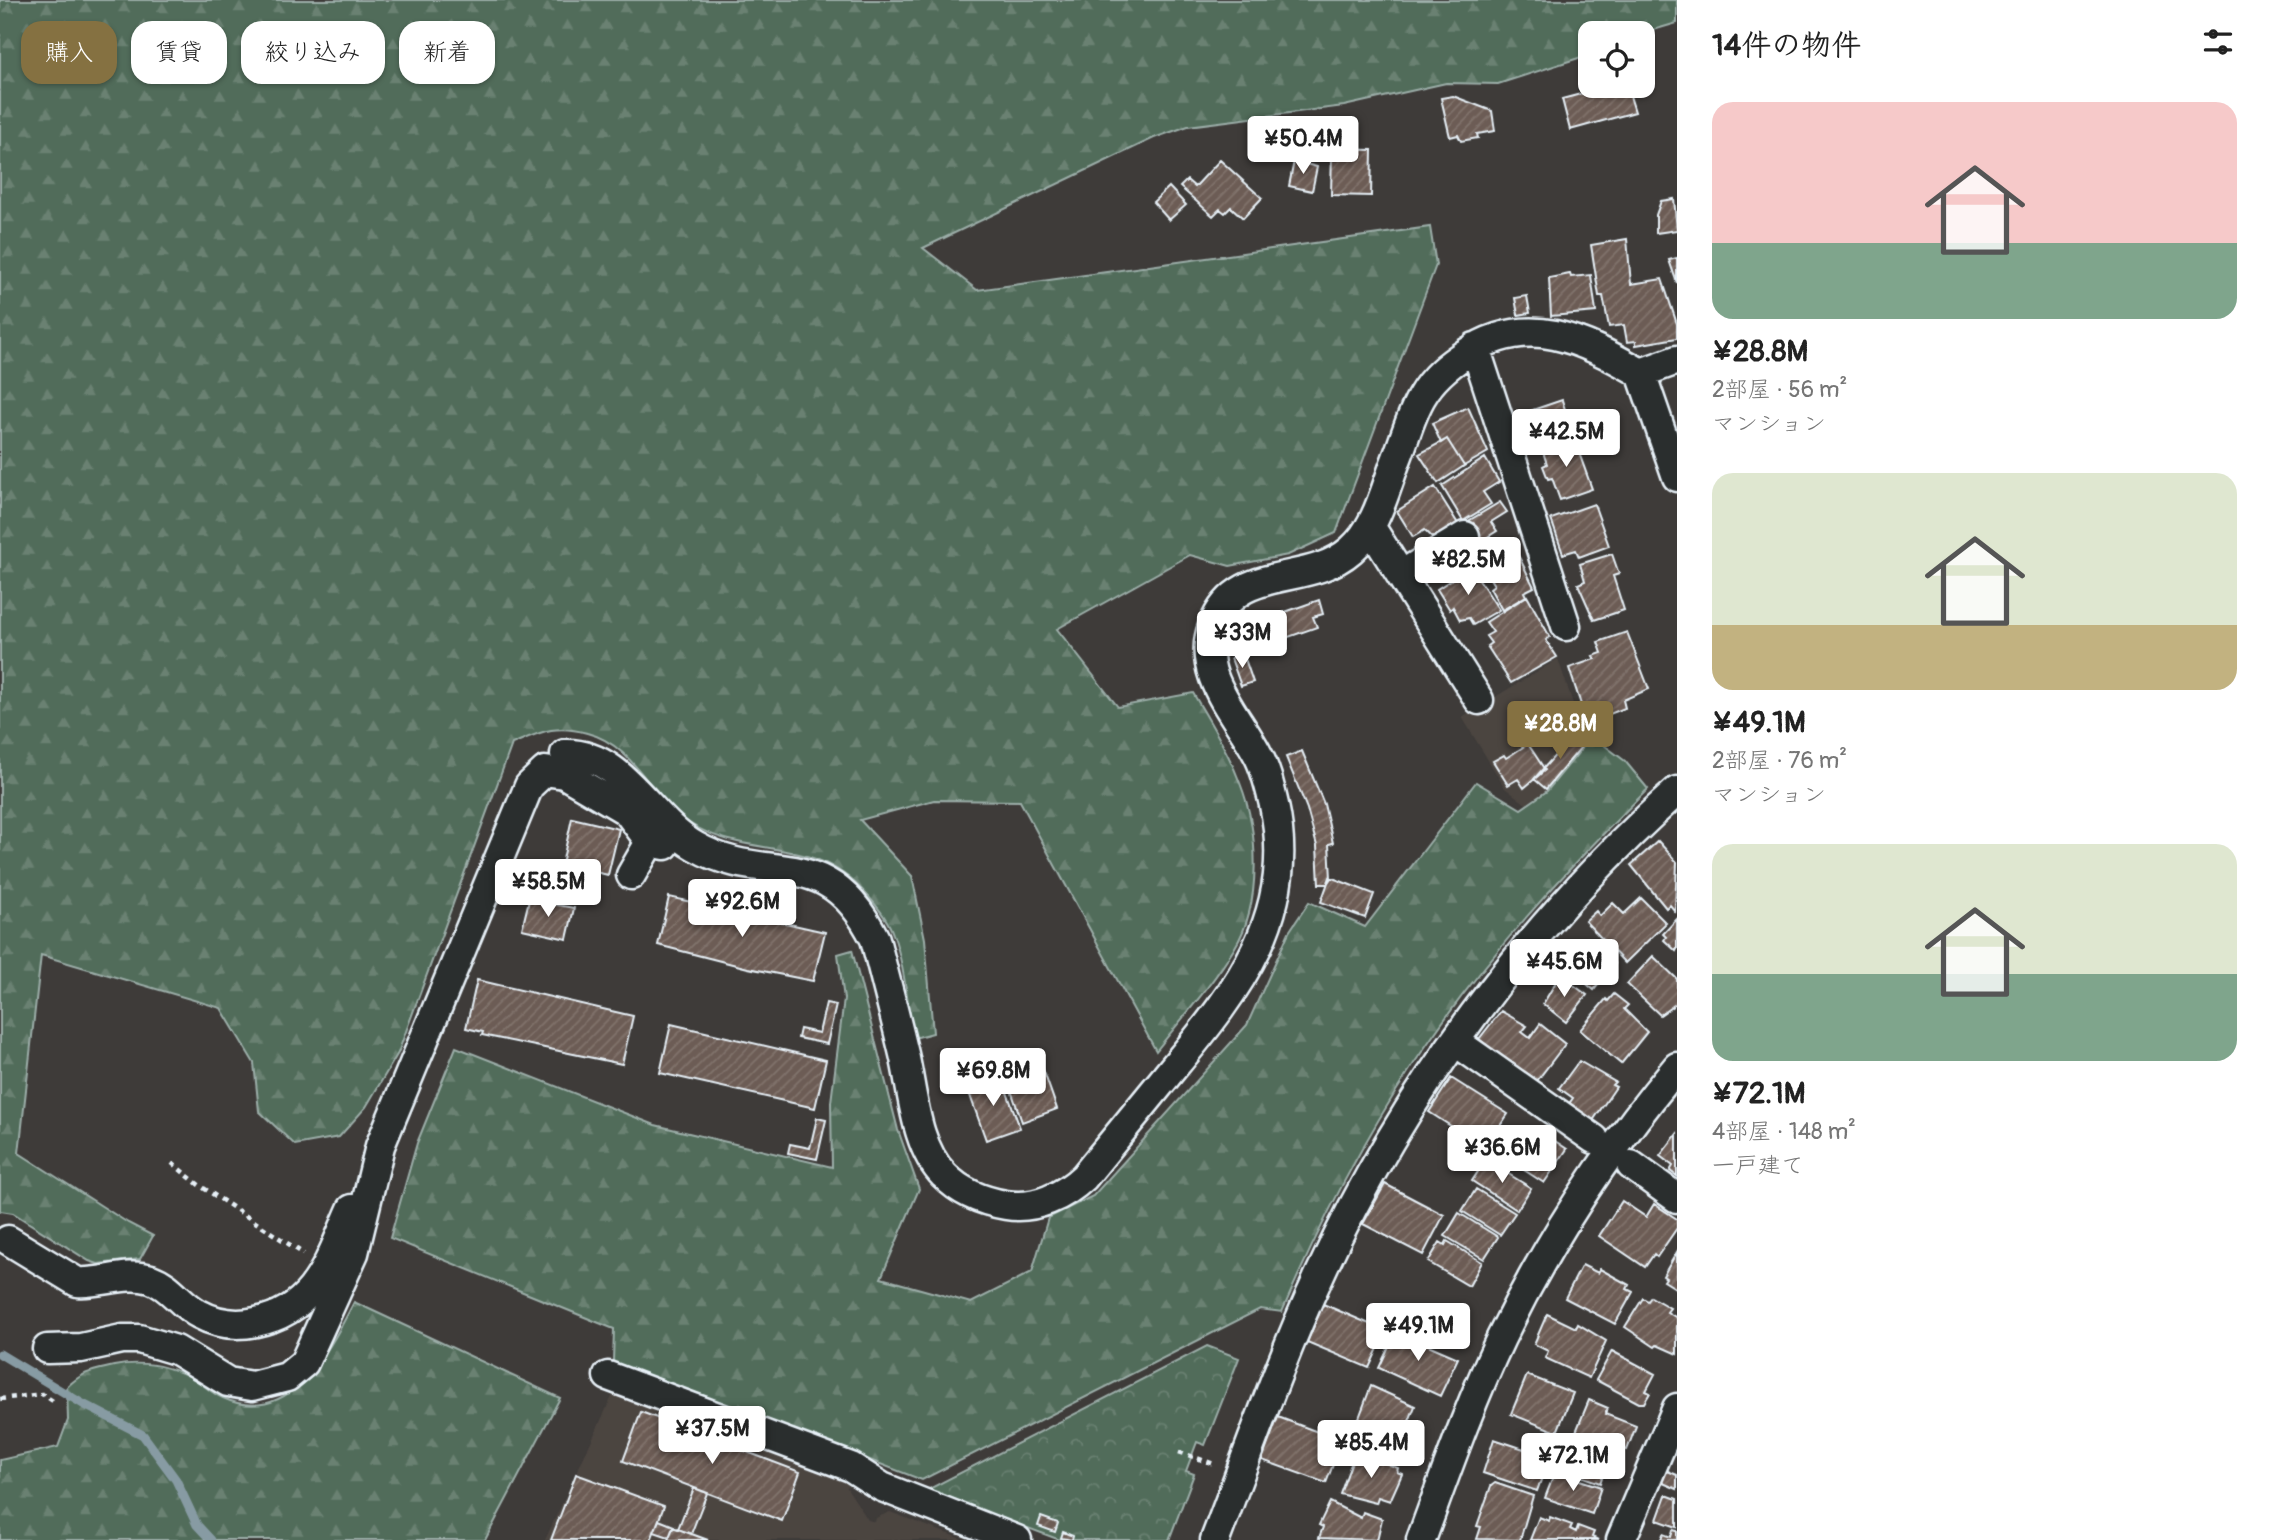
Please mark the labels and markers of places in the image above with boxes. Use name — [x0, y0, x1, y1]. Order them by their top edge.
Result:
pin: ¥50.4M — [1246, 116, 1360, 176]
pin: ¥42.5M — [1509, 410, 1623, 469]
pin: ¥82.5M — [1411, 538, 1525, 597]
pin: ¥33M — [1201, 610, 1283, 670]
pin: ¥28.8M — [1503, 702, 1617, 761]
pin: ¥58.5M — [491, 860, 605, 919]
pin: ¥92.6M — [685, 880, 799, 939]
pin: ¥45.6M — [1507, 940, 1621, 999]
pin: ¥69.8M — [936, 1048, 1050, 1108]
pin: ¥36.6M — [1445, 1126, 1559, 1185]
pin: ¥49.1M — [1361, 1304, 1475, 1363]
pin: ¥37.5M — [655, 1406, 769, 1466]
pin: ¥85.4M — [1314, 1420, 1428, 1480]
pin: ¥72.1M — [1516, 1434, 1630, 1493]

